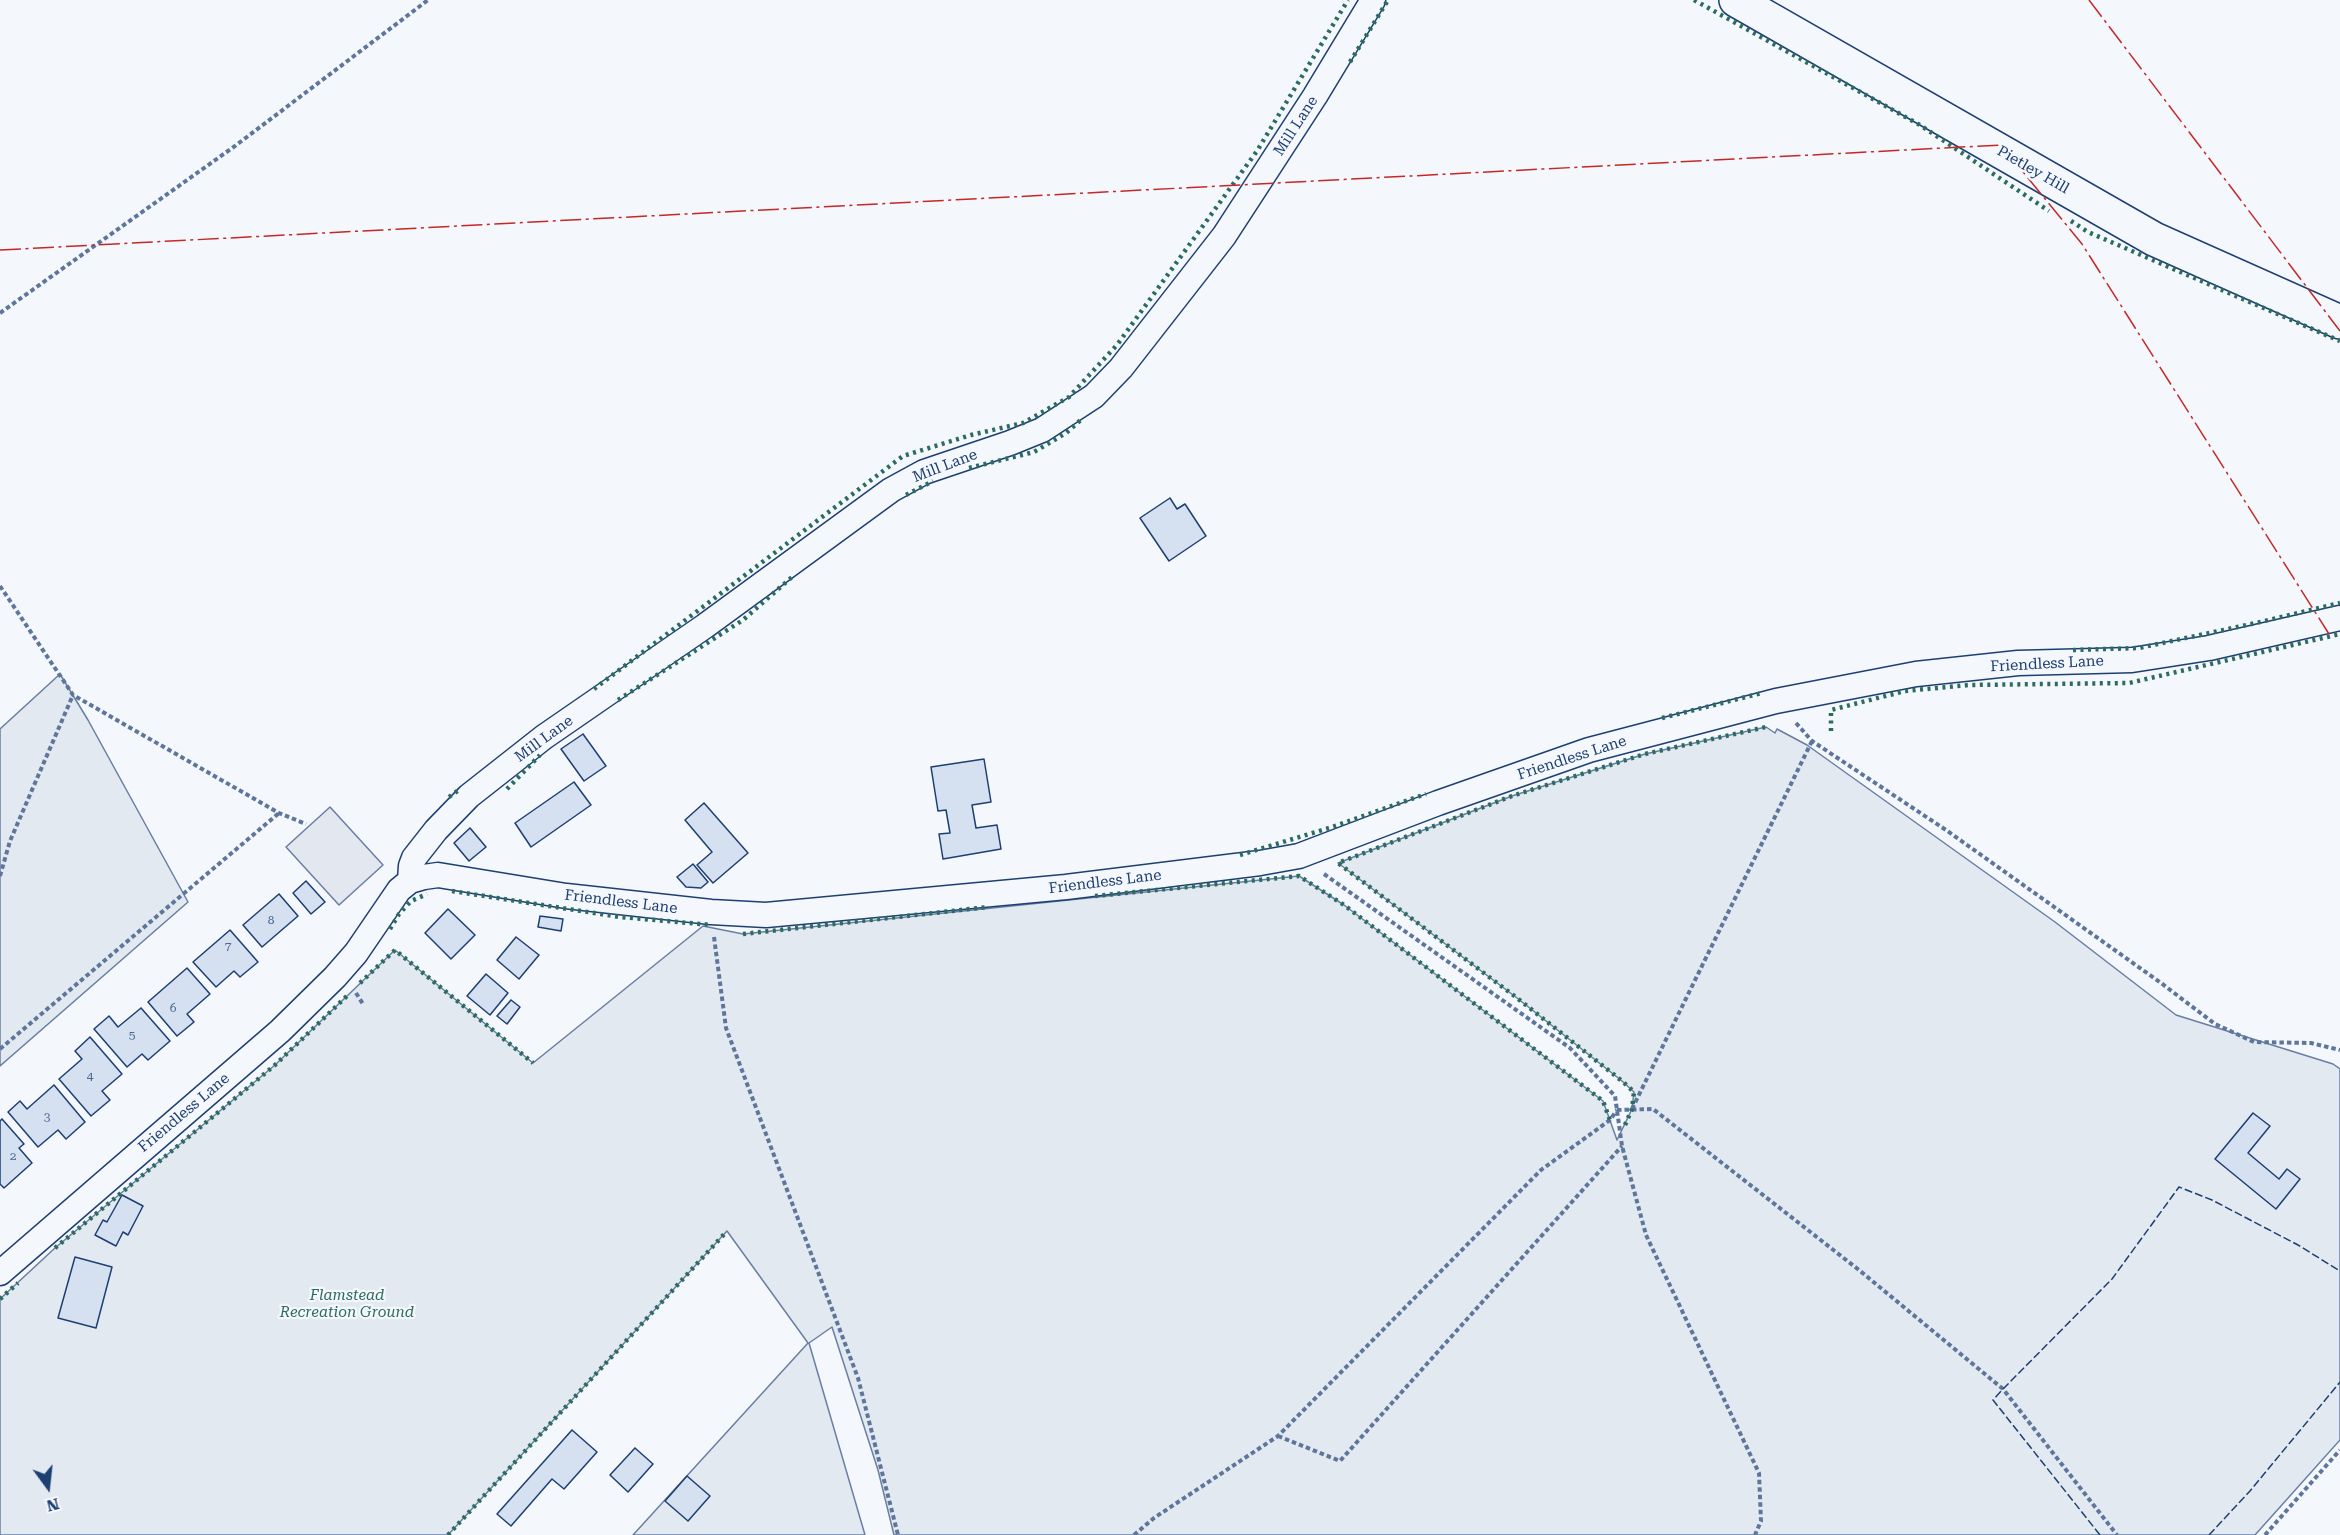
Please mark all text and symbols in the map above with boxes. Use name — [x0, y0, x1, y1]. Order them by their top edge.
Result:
street label: Mill Lane — [1270, 93, 1322, 159]
street label: Pietley Hill — [1994, 142, 2072, 198]
street label: Mill Lane — [910, 445, 980, 487]
street label: Friendless Lane — [1990, 652, 2104, 676]
street label: Mill Lane — [511, 712, 577, 766]
street label: Friendless Lane — [1515, 732, 1629, 784]
street label: Friendless Lane — [1048, 866, 1162, 898]
street label: Friendless Lane — [564, 886, 678, 918]
house number: 8 — [268, 913, 274, 927]
house number: 7 — [225, 939, 231, 953]
house number: 6 — [170, 1001, 176, 1015]
house number: 5 — [129, 1028, 135, 1042]
house number: 4 — [87, 1069, 93, 1083]
street label: Friendless Lane — [135, 1070, 233, 1156]
house number: 3 — [44, 1110, 50, 1124]
house number: 2 — [10, 1149, 16, 1163]
park label: Flamstead Recreation Ground — [280, 1287, 414, 1322]
north arrow — [18, 1457, 78, 1517]
text: N — [44, 1494, 61, 1516]

